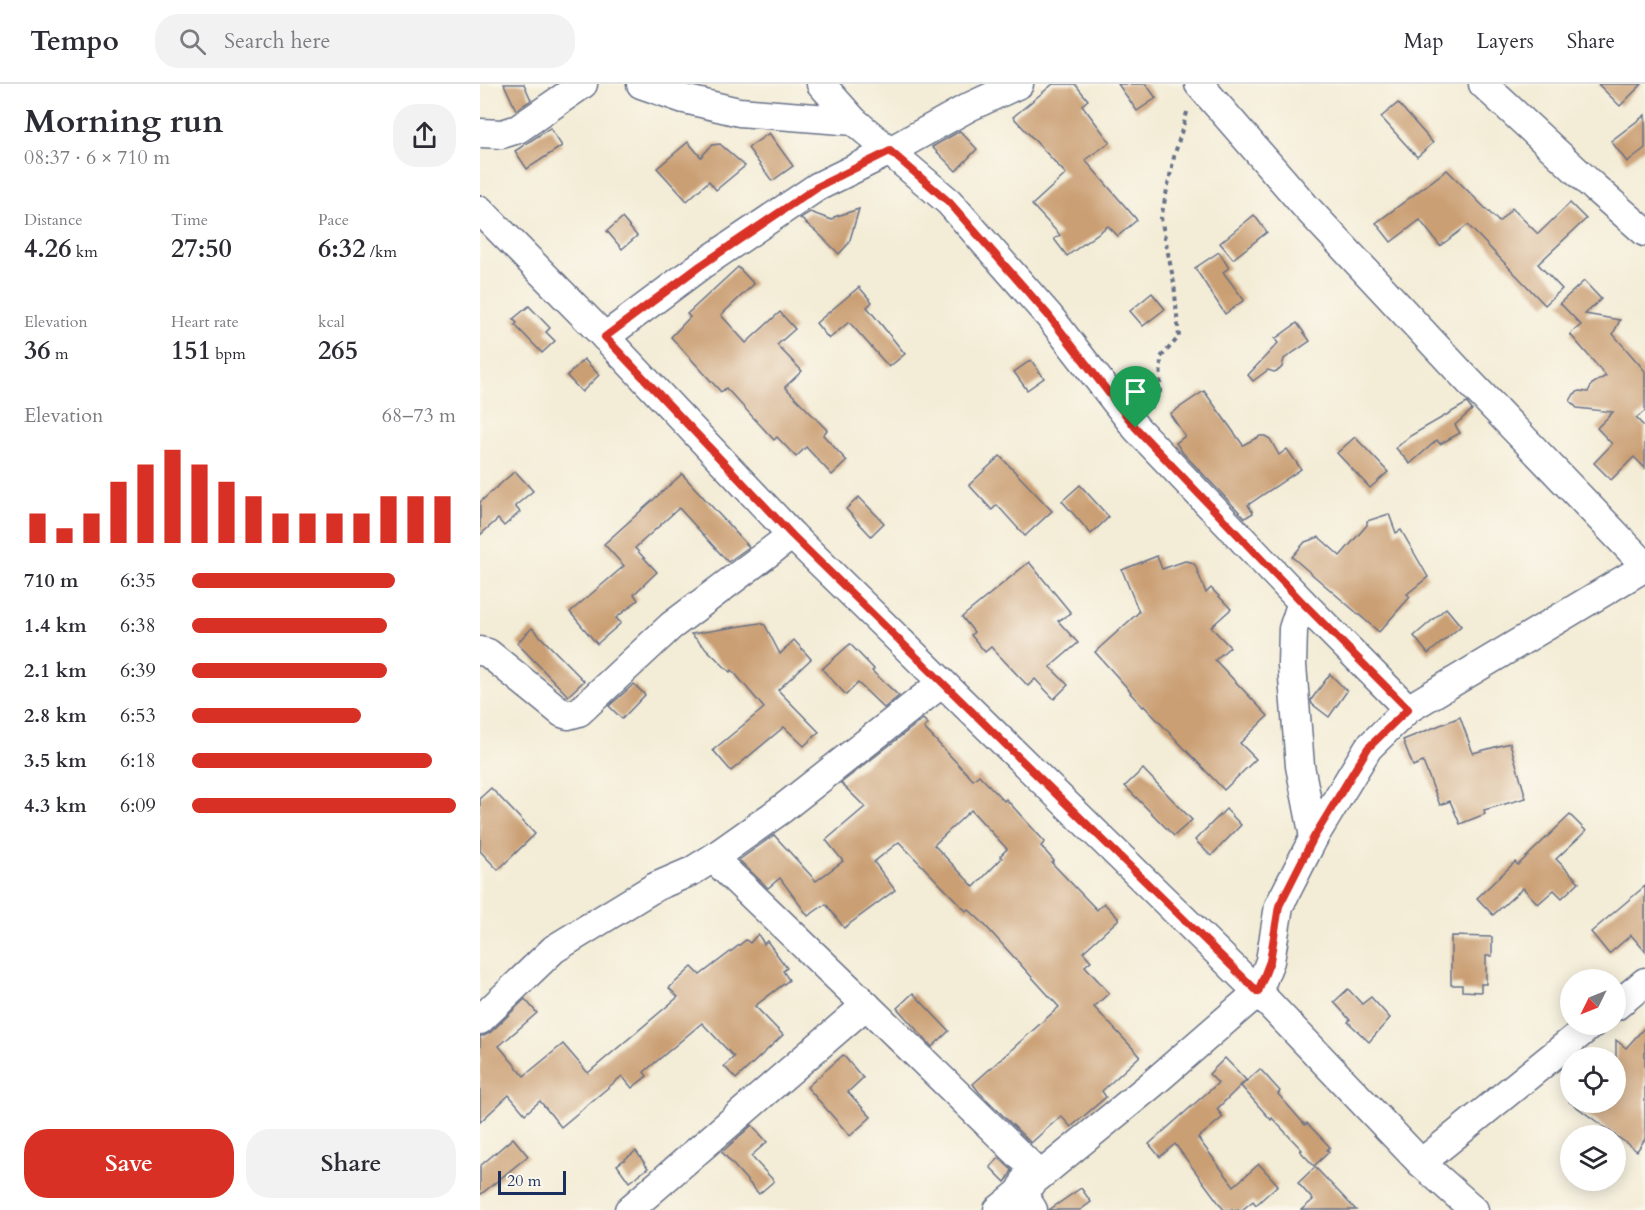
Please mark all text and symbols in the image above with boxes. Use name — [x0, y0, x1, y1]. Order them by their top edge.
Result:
search box — [155, 14, 575, 68]
text: Tempo — [30, 22, 119, 60]
icon: search — [176, 25, 209, 58]
text: Search here — [224, 26, 331, 56]
text: Map — [1404, 27, 1444, 56]
text: Layers — [1477, 27, 1534, 56]
text: Share — [1567, 27, 1615, 56]
text: Morning run — [24, 99, 224, 144]
button: share — [393, 104, 456, 167]
text: 08:37 · 6 × 710 m — [24, 144, 170, 171]
text: Distance — [24, 209, 82, 231]
text: Time — [171, 209, 208, 231]
text: Pace — [318, 209, 349, 231]
text: 4.26 — [24, 231, 72, 266]
text: 27:50 — [171, 231, 232, 266]
text: 6:32 — [318, 231, 366, 266]
text: km — [72, 241, 98, 263]
text: /km — [366, 241, 397, 263]
text: Elevation — [24, 311, 88, 333]
text: Heart rate — [171, 311, 239, 333]
text: kcal — [318, 311, 345, 333]
text: 36 — [24, 333, 51, 368]
text: 151 — [171, 333, 211, 368]
text: 265 — [318, 333, 358, 368]
text: m — [51, 343, 68, 365]
text: bpm — [211, 343, 246, 365]
pin — [1110, 366, 1161, 428]
icon: arrive — [1119, 375, 1152, 408]
text: Elevation — [24, 402, 103, 429]
text: 68–73 m — [382, 402, 456, 429]
text: 710 m — [24, 567, 79, 594]
text: 6:35 — [120, 567, 156, 594]
text: 1.4 km — [24, 612, 87, 639]
text: 6:38 — [120, 612, 156, 639]
text: 2.1 km — [24, 657, 87, 684]
text: 6:39 — [120, 657, 156, 684]
text: 2.8 km — [24, 702, 87, 729]
text: 6:53 — [120, 702, 156, 729]
text: 3.5 km — [24, 747, 87, 774]
text: 6:18 — [120, 747, 156, 774]
text: 4.3 km — [24, 792, 87, 819]
text: 6:09 — [120, 792, 156, 819]
north arrow — [1560, 969, 1626, 1035]
map controls — [1560, 969, 1626, 1191]
button: locate — [1560, 1047, 1626, 1113]
button: layers — [1560, 1125, 1626, 1191]
button: Save — [24, 1129, 234, 1198]
button: Share — [246, 1129, 456, 1198]
scale bar — [498, 1168, 566, 1196]
text: 20 m — [507, 1170, 541, 1192]

